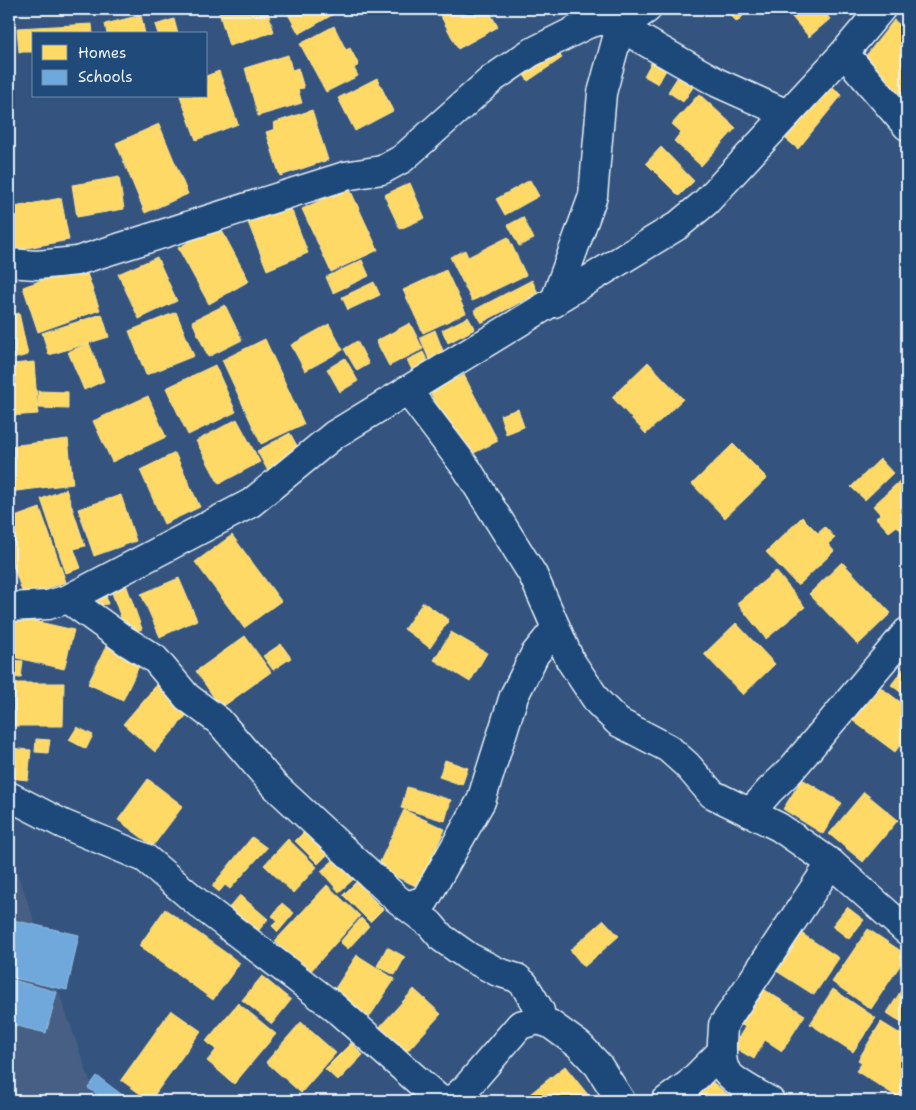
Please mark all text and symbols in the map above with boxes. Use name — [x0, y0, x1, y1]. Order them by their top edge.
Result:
legend — [32, 32, 208, 98]
text: Homes — [78, 43, 126, 63]
text: Schools — [78, 67, 133, 87]

